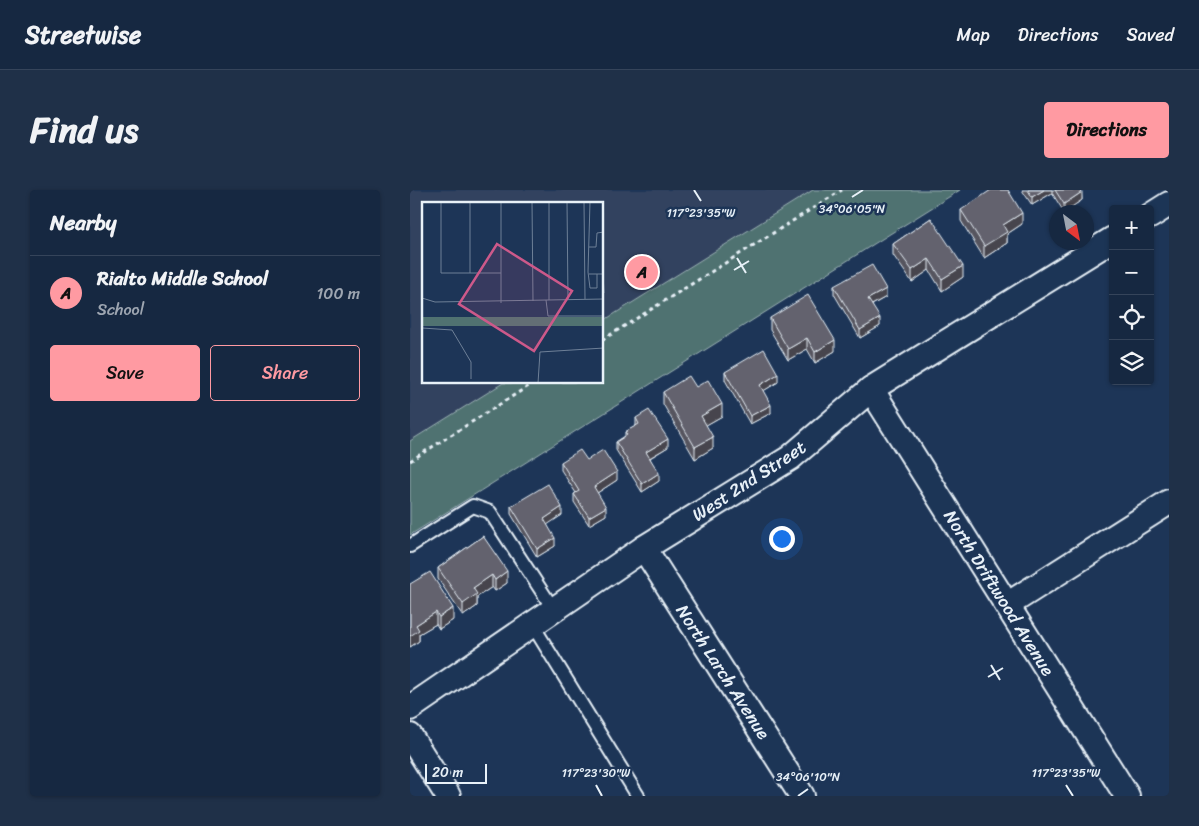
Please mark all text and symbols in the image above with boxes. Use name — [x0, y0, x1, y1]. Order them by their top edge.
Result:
text: Streetwise — [25, 14, 141, 56]
text: Map — [957, 19, 990, 51]
text: Directions — [1018, 19, 1099, 51]
text: Saved — [1127, 19, 1174, 51]
text: Find us — [30, 99, 138, 161]
button: Directions — [1044, 102, 1169, 158]
text: 34°06'05"N — [819, 198, 886, 220]
inset map — [422, 202, 604, 384]
text: 117°23'35"W — [667, 202, 736, 224]
text: Nearby — [50, 204, 116, 242]
north arrow — [1049, 205, 1094, 250]
map controls — [1109, 205, 1154, 385]
button: + — [1109, 205, 1154, 250]
button: − — [1109, 250, 1154, 295]
pin: A — [626, 253, 658, 291]
text: Rialto Middle School — [97, 262, 268, 295]
text: A — [61, 279, 71, 308]
text: 100 m — [316, 279, 360, 308]
text: School — [97, 295, 144, 324]
button: locate — [1109, 295, 1154, 340]
button: layers — [1109, 340, 1154, 385]
button: Save — [50, 345, 200, 401]
button: Share — [210, 345, 360, 401]
street label: West 2nd Street — [685, 432, 813, 530]
street label: North Driftwood Avenue — [935, 503, 1063, 683]
your location — [769, 526, 795, 552]
street label: North Larch Avenue — [667, 598, 779, 747]
text: 20 m — [432, 760, 463, 785]
scale bar — [425, 761, 488, 784]
text: 117°23'30"W — [562, 762, 631, 784]
text: 117°23'35"W — [1032, 762, 1101, 784]
text: 34°06'10"N — [776, 766, 841, 788]

